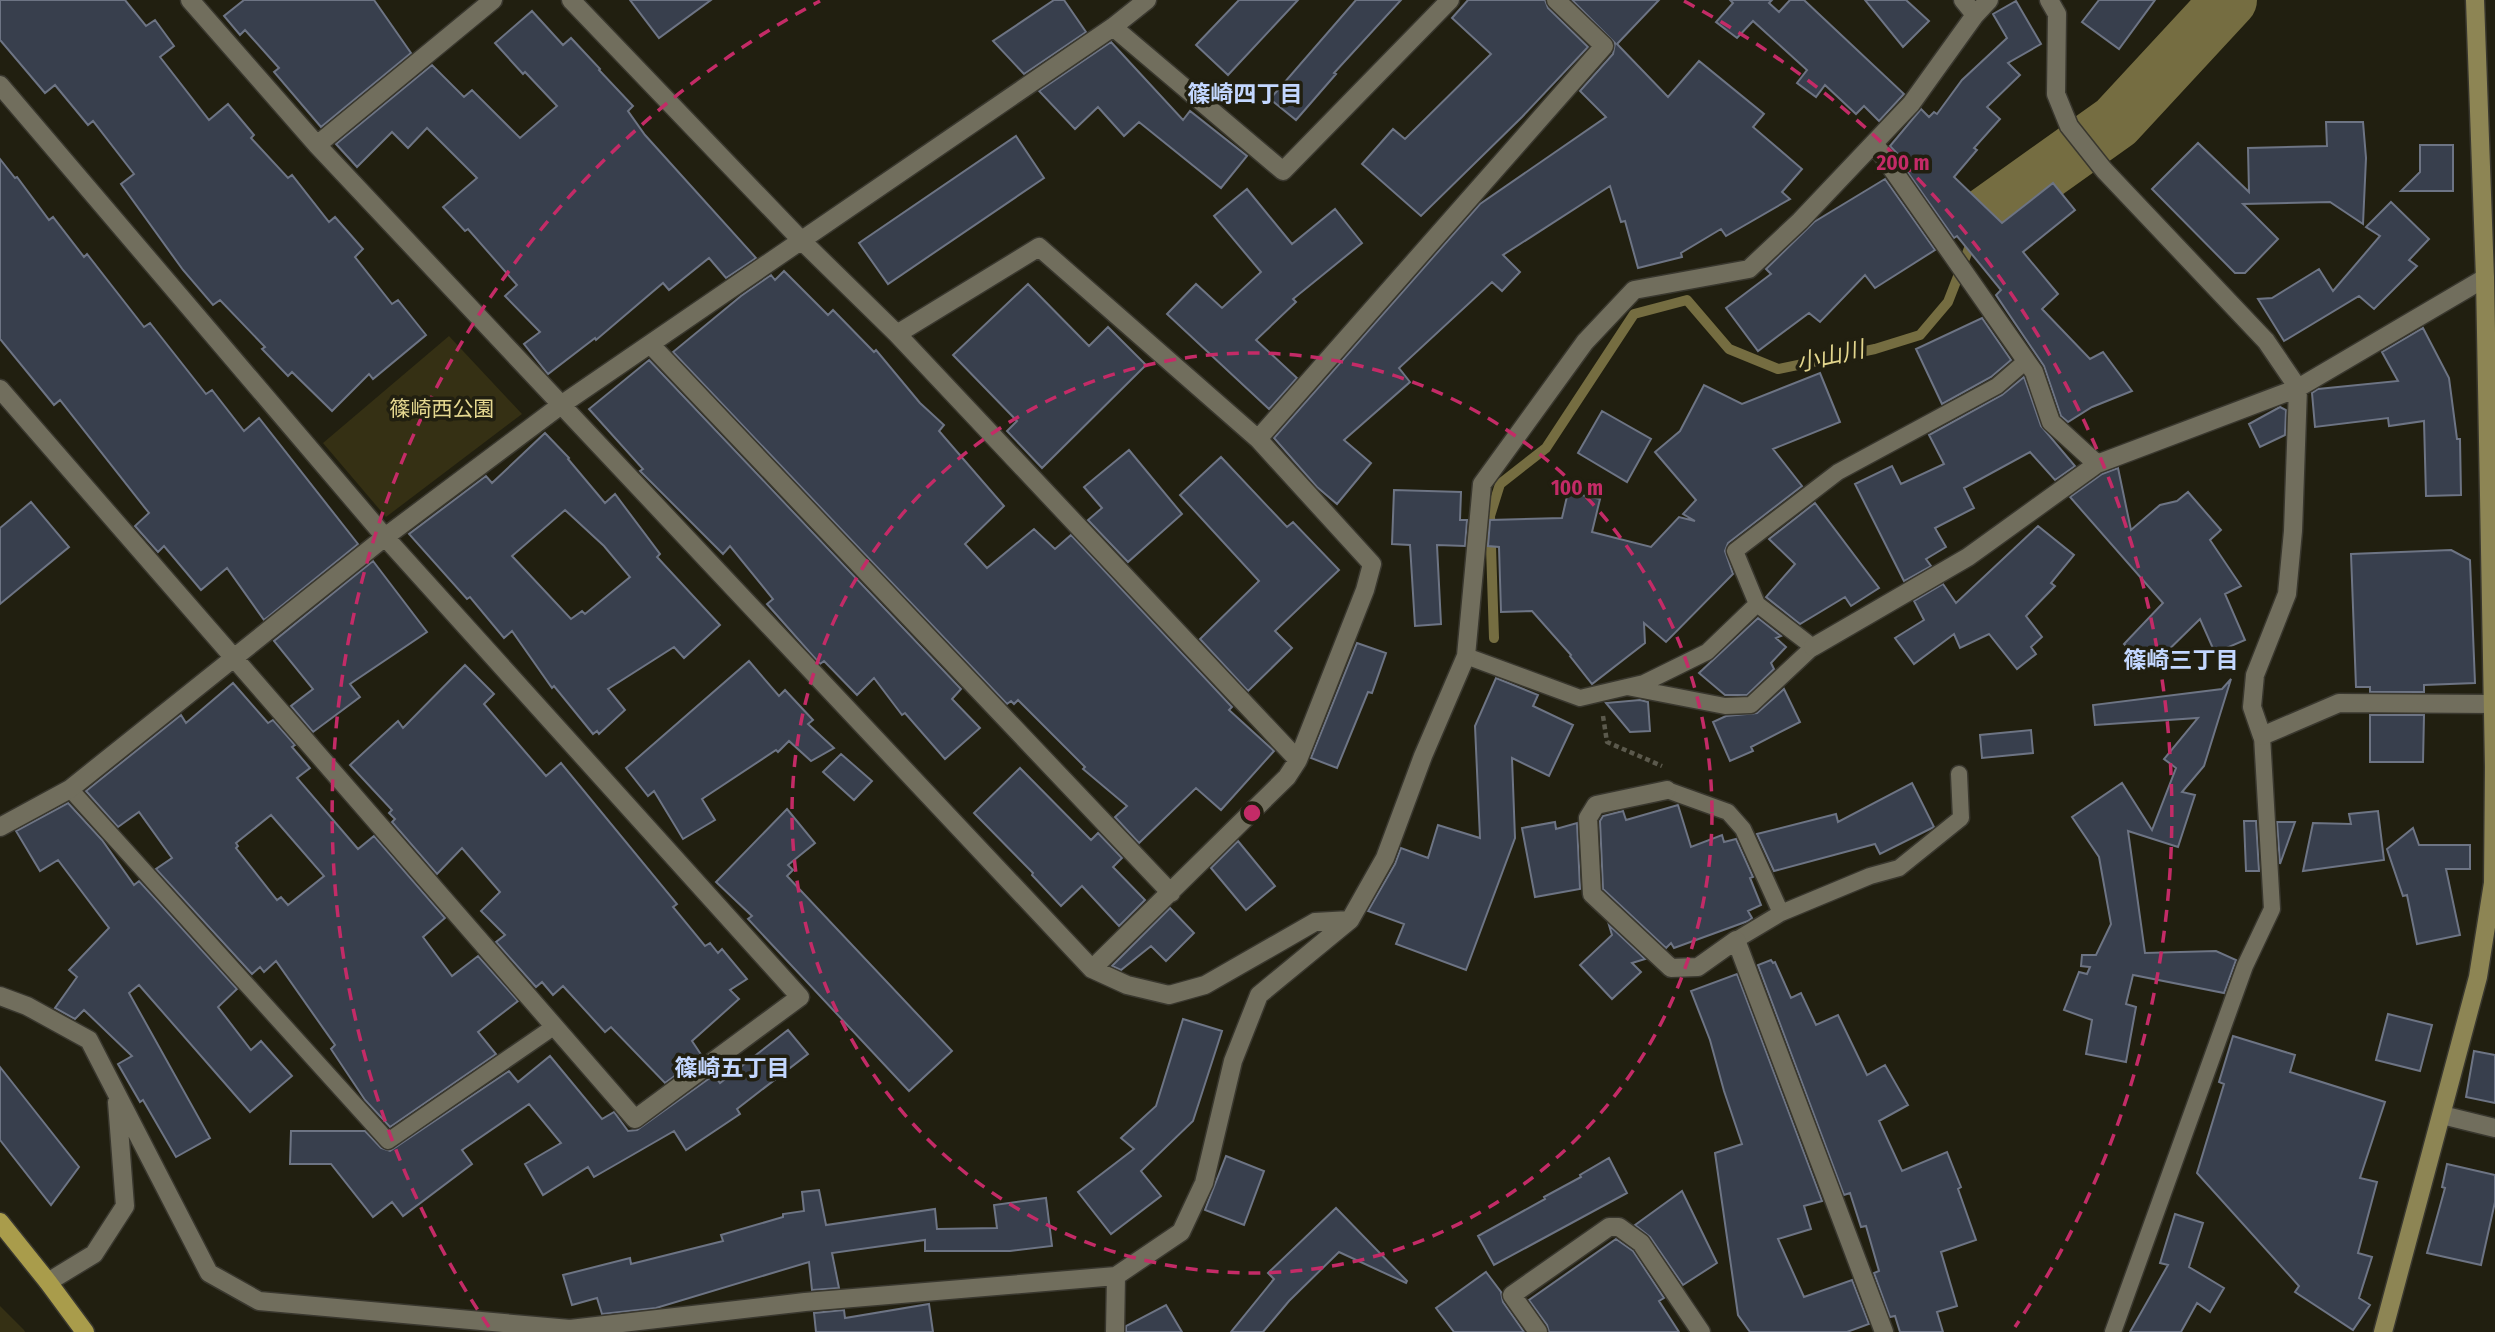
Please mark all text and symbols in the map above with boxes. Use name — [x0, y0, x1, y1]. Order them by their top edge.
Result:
district label: 篠崎四丁目 — [1188, 80, 1303, 108]
text: 200 m — [1875, 150, 1930, 176]
water label: 小山川 — [1793, 334, 1870, 377]
park label: 篠崎西公園 — [390, 396, 495, 422]
text: 100 m — [1551, 475, 1603, 501]
district label: 篠崎三丁目 — [2124, 646, 2239, 674]
centre of rings — [1240, 801, 1264, 825]
district label: 篠崎五丁目 — [675, 1054, 790, 1082]

